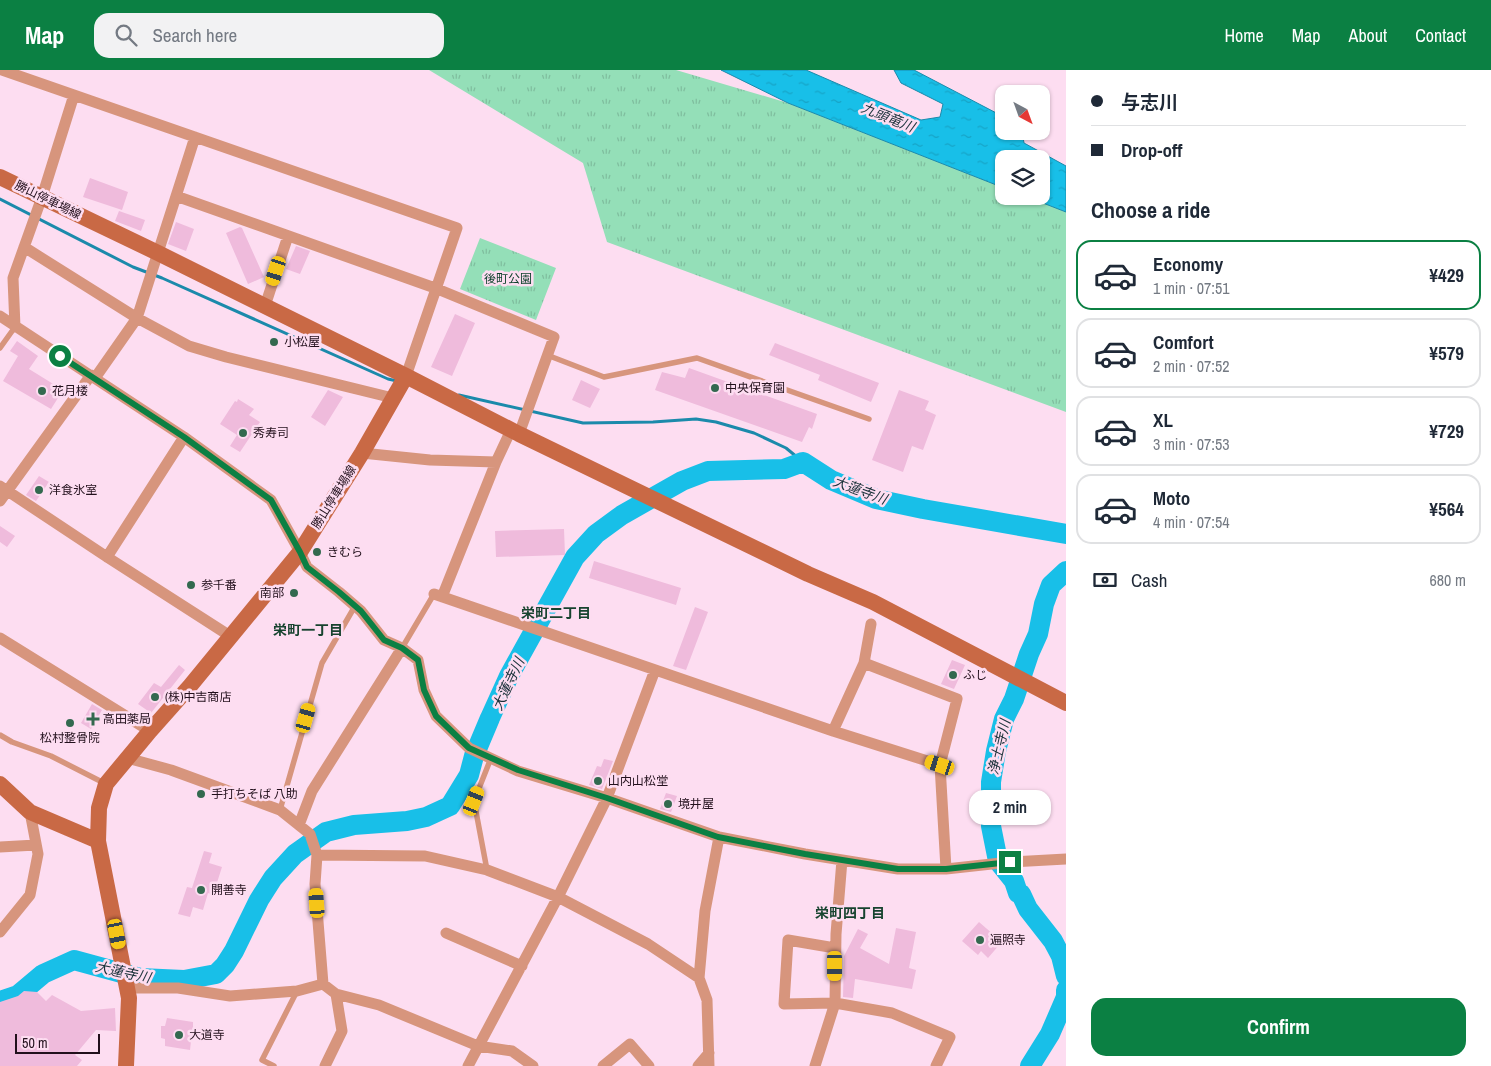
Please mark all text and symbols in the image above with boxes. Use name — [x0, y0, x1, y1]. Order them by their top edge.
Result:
search box — [94, 13, 444, 58]
text: Map — [25, 19, 64, 51]
icon: search — [112, 21, 140, 49]
text: Search here — [152, 22, 237, 48]
text: Home — [1224, 23, 1264, 48]
text: Map — [1292, 23, 1321, 48]
text: About — [1349, 23, 1387, 48]
text: Contact — [1415, 23, 1466, 48]
north arrow — [995, 85, 1050, 140]
map controls — [995, 85, 1050, 205]
text: 与志川 — [1121, 89, 1178, 115]
water label: 九頭竜川 — [859, 98, 919, 137]
text: Drop-off — [1121, 137, 1182, 163]
button: layers — [995, 150, 1050, 205]
street label: 勝山停車場線 — [12, 177, 84, 223]
text: Choose a ride — [1091, 195, 1210, 225]
text: Economy — [1153, 251, 1223, 277]
icon: car — [1093, 253, 1138, 298]
car — [264, 254, 287, 288]
text: ¥429 — [1429, 262, 1464, 288]
park label: 後町公園 — [484, 271, 532, 287]
text: 1 min · 07:51 — [1153, 277, 1230, 299]
text: Comfort — [1153, 329, 1214, 355]
icon: car — [1093, 331, 1138, 376]
place label: 小松屋 — [284, 334, 320, 350]
marker: 小松屋 — [268, 336, 280, 348]
text: ¥579 — [1429, 340, 1464, 366]
route start — [49, 345, 71, 367]
text: 2 min · 07:52 — [1153, 355, 1230, 377]
place label: 中央保育園 — [725, 380, 785, 396]
marker: 中央保育園 — [709, 382, 721, 394]
place label: 花月楼 — [52, 383, 88, 399]
marker: 花月楼 — [36, 385, 48, 397]
text: XL — [1153, 407, 1173, 433]
icon: car — [1093, 409, 1138, 454]
text: ¥729 — [1429, 418, 1464, 444]
place label: 秀寿司 — [253, 425, 289, 441]
marker: 秀寿司 — [237, 427, 249, 439]
text: 3 min · 07:53 — [1153, 433, 1230, 455]
street label: 勝山停車場線 — [308, 462, 360, 532]
water label: 大蓮寺川 — [831, 472, 891, 509]
place label: 洋食氷室 — [49, 482, 97, 498]
marker: 洋食氷室 — [33, 484, 45, 496]
text: Moto — [1153, 485, 1190, 511]
icon: car — [1093, 487, 1138, 532]
text: ¥564 — [1429, 496, 1464, 522]
text: 4 min · 07:54 — [1153, 511, 1230, 533]
place label: きむら — [327, 544, 363, 560]
marker: きむら — [311, 546, 323, 558]
icon: cash — [1091, 566, 1119, 594]
text: Cash — [1131, 567, 1167, 593]
text: 680 m — [1430, 569, 1466, 591]
place label: 参千番 — [201, 577, 237, 593]
marker: 参千番 — [185, 579, 197, 591]
place label: 南部 — [260, 585, 284, 601]
marker: 南部 — [288, 587, 300, 599]
district label: 栄町二丁目 — [521, 604, 591, 622]
district label: 栄町一丁目 — [273, 621, 343, 639]
water label: 大蓮寺川 — [488, 653, 529, 713]
place label: ふじ — [963, 667, 987, 683]
marker: ふじ — [947, 669, 959, 681]
place label: (株)中吉商店 — [165, 689, 232, 705]
marker: (株)中吉商店 — [149, 691, 161, 703]
car — [294, 702, 317, 734]
place label: 高田薬局 — [103, 711, 151, 727]
marker: 高田薬局 — [87, 713, 99, 725]
water label: 浄土寺川 — [984, 716, 1015, 776]
marker: 松村整骨院 — [64, 717, 76, 729]
place label: 松村整骨院 — [40, 730, 100, 746]
car — [923, 753, 956, 777]
place label: 山内山松堂 — [608, 773, 668, 789]
marker: 山内山松堂 — [592, 775, 604, 787]
car — [461, 784, 486, 818]
place label: 手打ちそば 八助 — [211, 786, 298, 802]
marker: 手打ちそば 八助 — [195, 788, 207, 800]
callout: 2 min — [969, 790, 1051, 824]
place label: 境井屋 — [678, 796, 714, 812]
text: 2 min — [993, 796, 1027, 818]
marker: 境井屋 — [662, 798, 674, 810]
route end — [999, 851, 1021, 873]
place label: 開善寺 — [211, 882, 247, 898]
marker: 開善寺 — [195, 884, 207, 896]
car — [308, 888, 325, 918]
district label: 栄町四丁目 — [815, 904, 885, 922]
car — [106, 918, 127, 950]
place label: 遍照寺 — [990, 932, 1026, 948]
marker: 遍照寺 — [974, 934, 986, 946]
car — [827, 951, 842, 981]
water label: 大蓮寺川 — [94, 957, 154, 987]
button: Confirm — [1091, 998, 1466, 1056]
place label: 大道寺 — [189, 1027, 225, 1043]
marker: 大道寺 — [173, 1029, 185, 1041]
scale bar — [15, 1031, 100, 1054]
text: 50 m — [22, 1034, 48, 1052]

